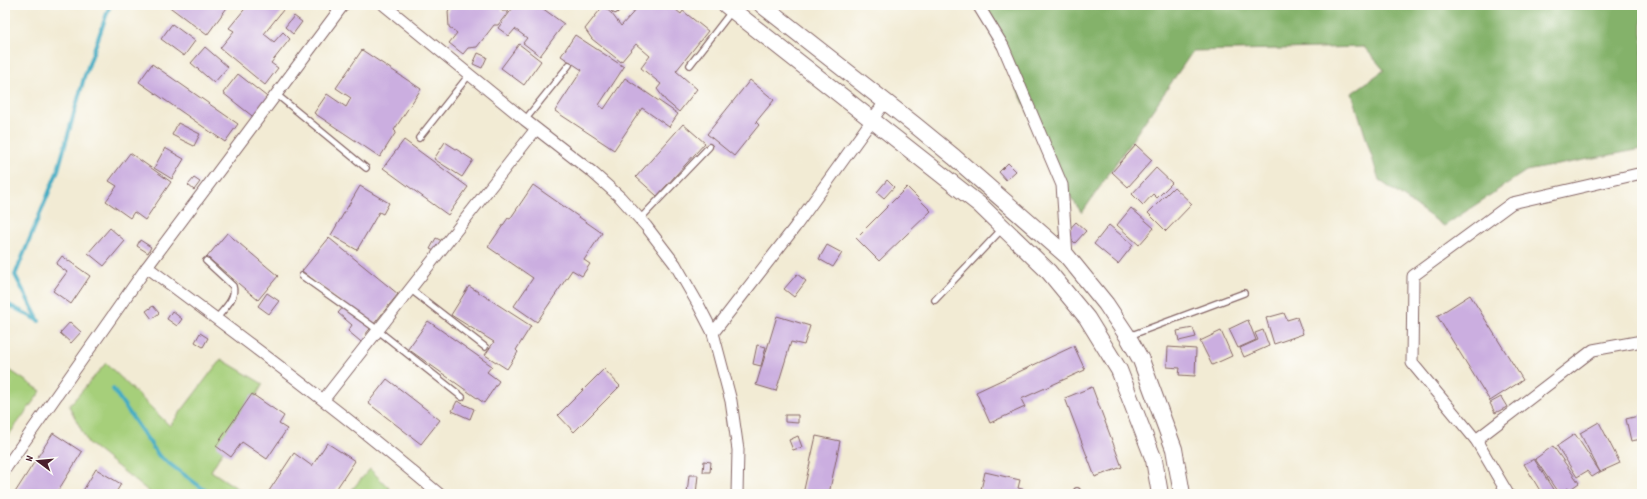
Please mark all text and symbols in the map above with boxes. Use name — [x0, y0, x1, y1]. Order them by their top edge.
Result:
north arrow — [18, 441, 58, 481]
text: N — [22, 453, 39, 464]

